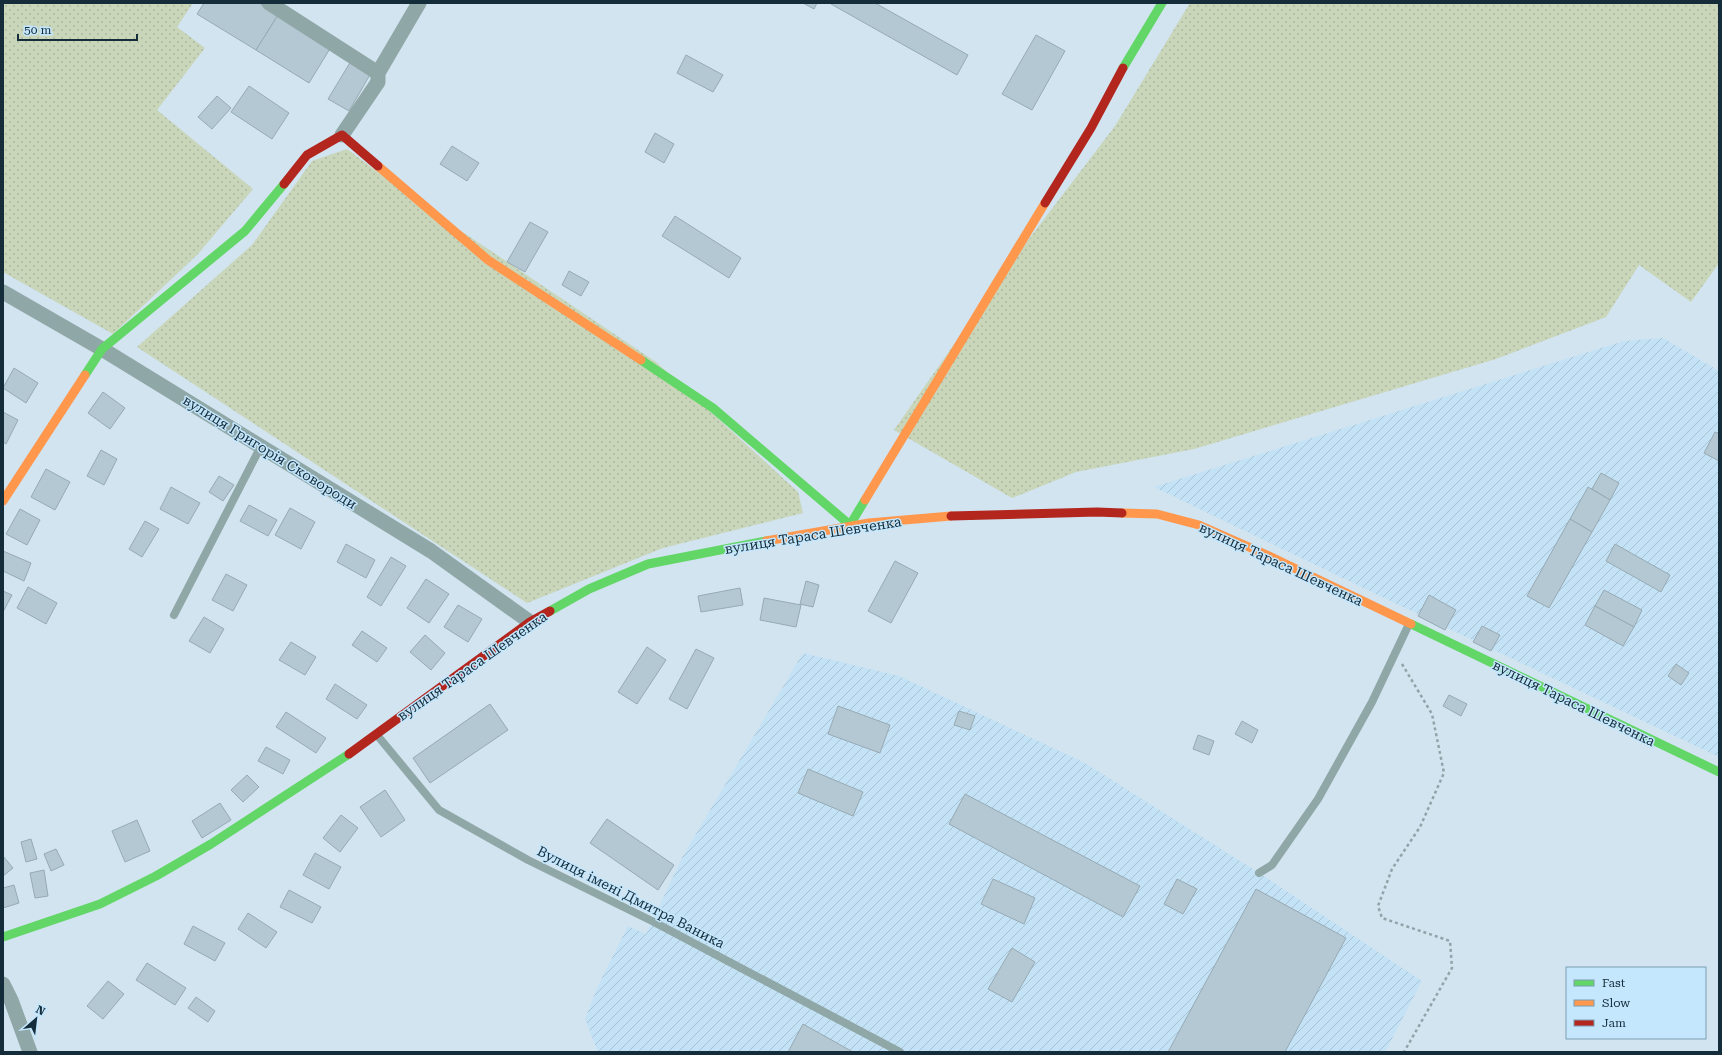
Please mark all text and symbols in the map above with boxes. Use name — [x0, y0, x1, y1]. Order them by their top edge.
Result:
scale bar — [18, 16, 137, 42]
text: 50 m — [24, 23, 51, 37]
street label: вулиця Григорія Сковороди — [180, 392, 360, 512]
street label: вулиця Тараса Шевченка — [723, 513, 903, 557]
street label: вулиця Тараса Шевченка — [1197, 519, 1366, 609]
street label: вулиця Тараса Шевченка — [394, 608, 550, 724]
street label: вулиця Тараса Шевченка — [1490, 657, 1658, 750]
street label: Вулиця імені Дмитра Ваника — [535, 843, 728, 952]
legend — [1566, 967, 1706, 1039]
text: Fast — [1602, 976, 1626, 990]
text: Slow — [1602, 996, 1630, 1010]
north arrow — [16, 999, 56, 1039]
text: N — [34, 1003, 48, 1019]
text: Jam — [1602, 1016, 1626, 1030]

